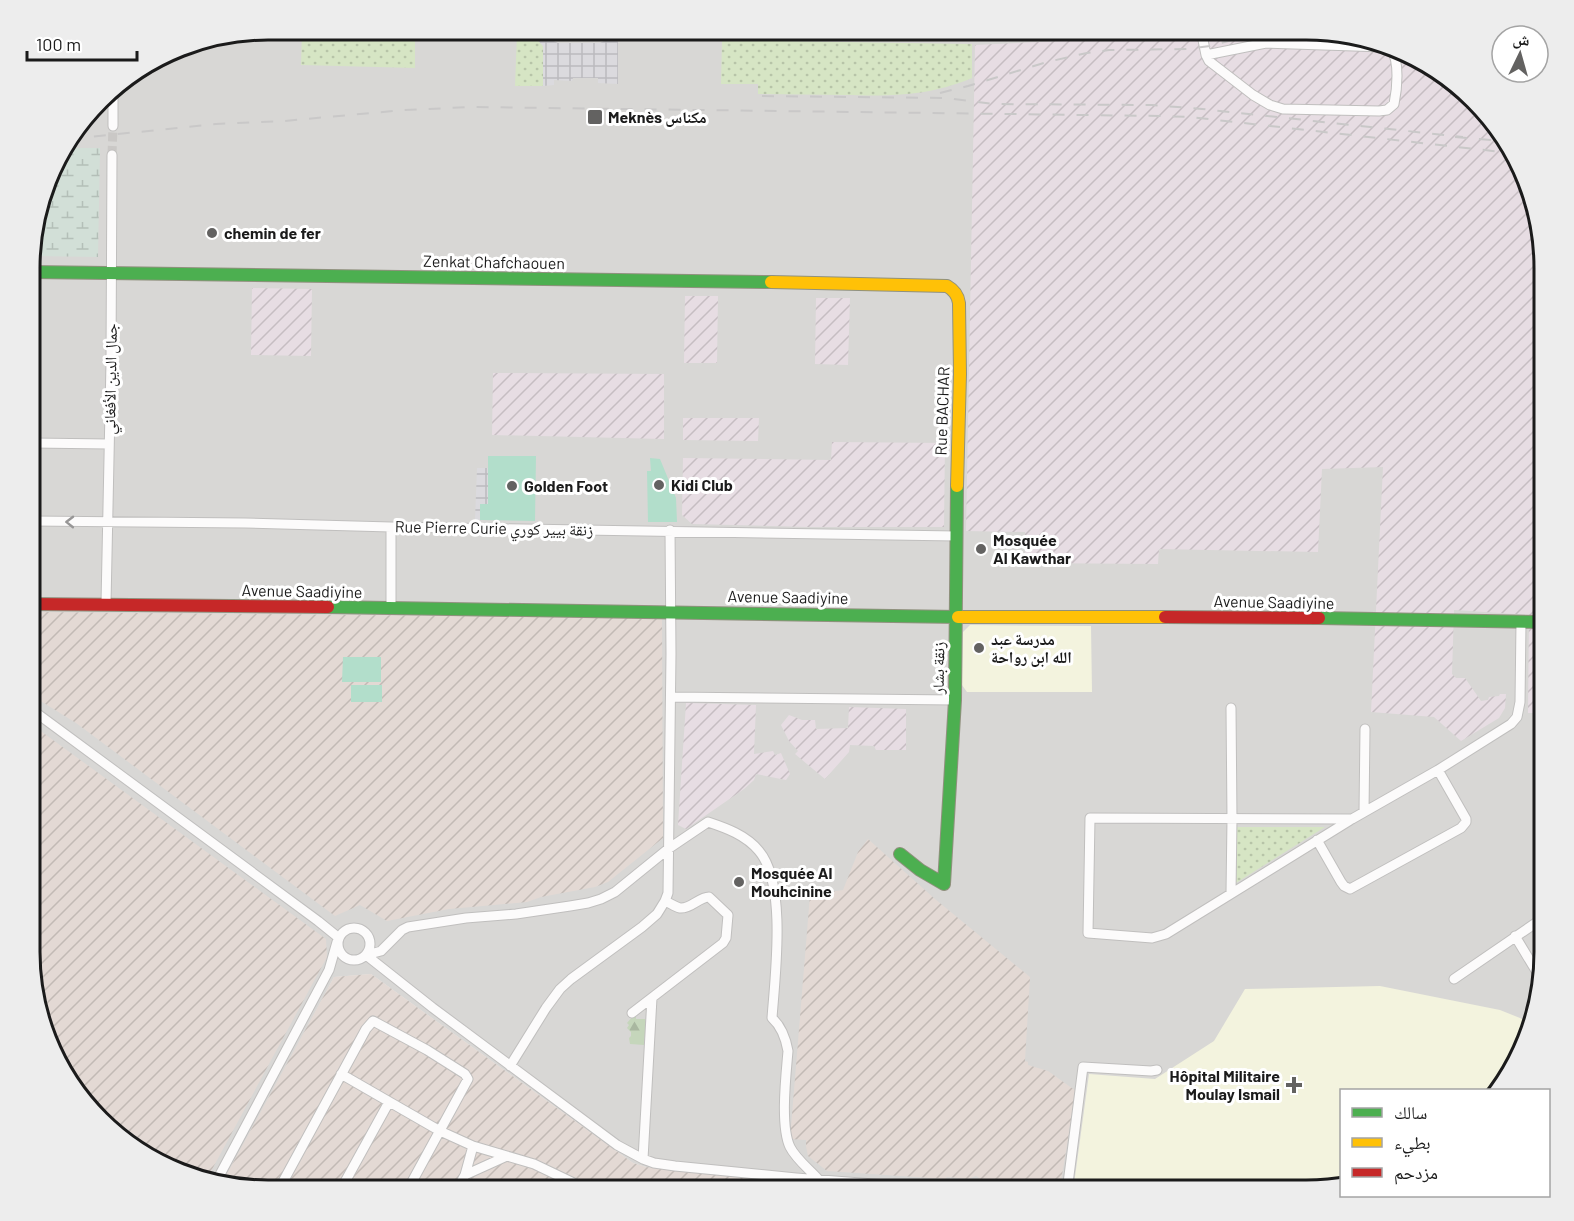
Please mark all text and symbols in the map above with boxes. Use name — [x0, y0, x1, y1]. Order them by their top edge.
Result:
scale bar — [27, 24, 136, 62]
north arrow — [1490, 24, 1550, 84]
text: ش — [1512, 28, 1531, 50]
text: 100 m — [36, 33, 81, 55]
place label: Meknès مكناس — [608, 107, 707, 127]
marker: Meknès مكناس — [586, 108, 604, 126]
place label: chemin de fer — [224, 223, 321, 242]
marker: chemin de fer — [205, 226, 219, 240]
street label: Zenkat Chafchaouen — [423, 251, 565, 272]
street label: جمال الدين الأفغاني — [99, 323, 124, 435]
street label: Rue BACHAR — [930, 366, 953, 456]
place label: Kidi Club — [671, 475, 733, 494]
place label: Golden Foot — [524, 476, 608, 495]
marker: Kidi Club — [652, 478, 666, 492]
marker: Golden Foot — [505, 479, 519, 493]
one-way arrow — [65, 515, 74, 528]
street label: Rue Pierre Curie زنقة بيير كوري — [395, 516, 593, 543]
place label: Mosquée Al Kawthar — [993, 530, 1071, 567]
marker: Mosquée Al Kawthar — [974, 542, 988, 556]
street label: Avenue Saadiyine — [241, 580, 363, 601]
street label: Avenue Saadiyine — [727, 586, 849, 607]
street label: Avenue Saadiyine — [1213, 591, 1335, 612]
place label: مدرسة عبد الله ابن رواحة — [991, 629, 1072, 667]
marker: مدرسة عبد الله ابن رواحة — [972, 641, 986, 655]
street label: زنقة بشار — [928, 642, 948, 695]
place label: Mosquée Al Mouhcinine — [751, 863, 833, 900]
marker: Mosquée Al Mouhcinine — [732, 875, 746, 889]
place label: Hôpital Militaire Moulay Ismail — [1170, 1066, 1280, 1103]
marker: Hôpital Militaire Moulay Ismail — [1285, 1076, 1303, 1094]
legend — [1340, 1089, 1550, 1197]
text: سالك — [1394, 1101, 1427, 1123]
text: بطيء — [1394, 1131, 1431, 1158]
text: مزدحم — [1394, 1161, 1438, 1185]

